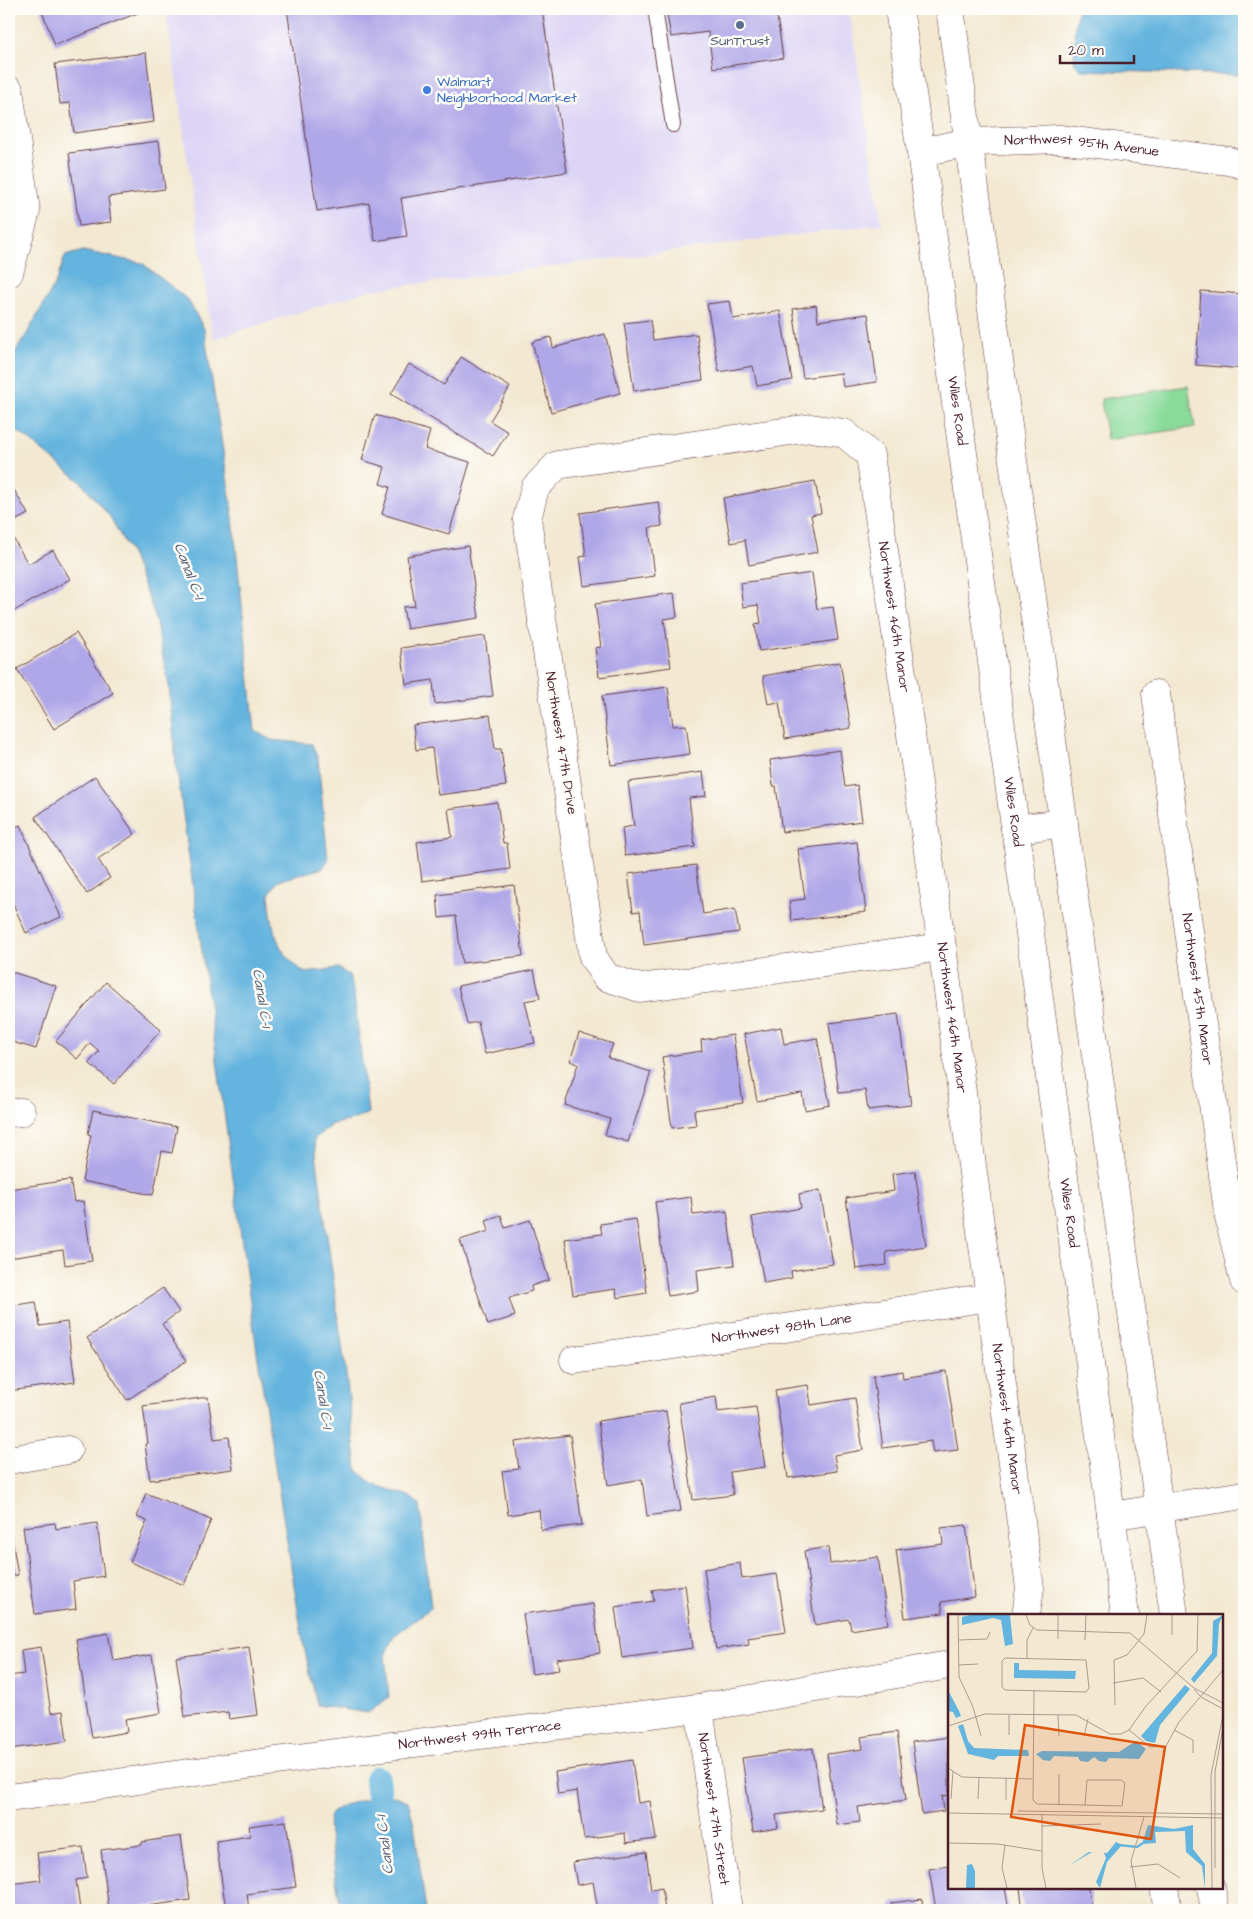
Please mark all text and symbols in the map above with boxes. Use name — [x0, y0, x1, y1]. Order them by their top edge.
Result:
marker: SunTrust — [734, 19, 746, 31]
place label: SunTrust — [710, 31, 770, 51]
scale bar — [1060, 32, 1134, 64]
text: 20 m — [1068, 40, 1104, 61]
place label: Walmart Neighborhood Market — [437, 72, 577, 108]
marker: Walmart Neighborhood Market — [421, 84, 433, 96]
street label: Northwest 95th Avenue — [1004, 129, 1161, 162]
street label: Wiles Road — [942, 375, 972, 447]
water label: Canal C-1 — [169, 540, 210, 604]
street label: Northwest 46th Manor — [873, 540, 915, 694]
street label: Northwest 47th Drive — [540, 670, 582, 816]
street label: Wiles Road — [998, 776, 1028, 848]
street label: Northwest 45th Manor — [1177, 912, 1218, 1067]
street label: Northwest 46th Manor — [931, 941, 972, 1095]
water label: Canal C-1 — [247, 967, 277, 1031]
street label: Wiles Road — [1054, 1177, 1084, 1249]
street label: Northwest 98th Lane — [710, 1308, 853, 1349]
street label: Northwest 46th Manor — [987, 1342, 1027, 1496]
water label: Canal C-1 — [308, 1368, 338, 1432]
inset map — [948, 1614, 1223, 1889]
street label: Northwest 99th Terrace — [397, 1715, 563, 1755]
street label: Northwest 47th Street — [693, 1731, 734, 1887]
water label: Canal C-1 — [371, 1812, 399, 1876]

